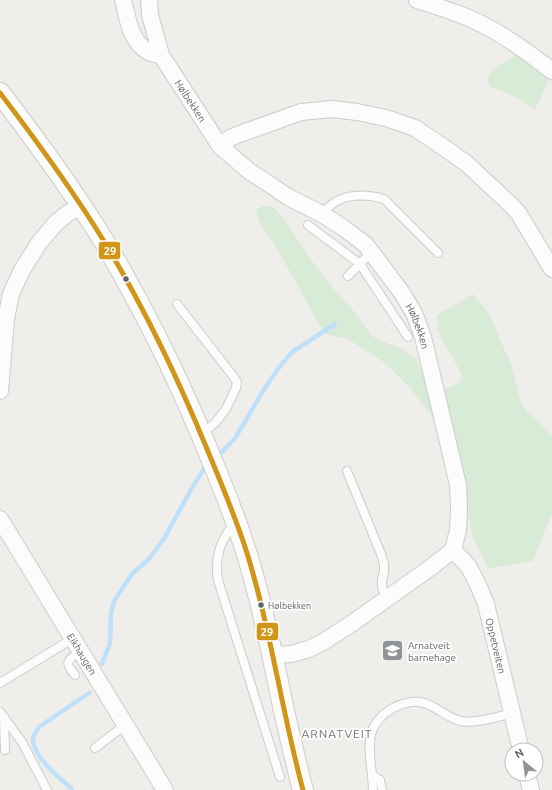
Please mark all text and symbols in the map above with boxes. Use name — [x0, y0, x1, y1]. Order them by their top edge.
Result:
street label: Hølbekken — [173, 78, 208, 124]
line badge: 29 — [98, 241, 121, 260]
text: 29 — [104, 245, 116, 257]
unlabelled marker — [121, 274, 131, 284]
street label: Hølbekken — [404, 302, 431, 350]
marker: Hølbekken — [256, 600, 266, 610]
place label: Hølbekken — [268, 601, 311, 611]
street label: Oppetveiten — [484, 617, 508, 675]
line badge: 29 — [256, 622, 279, 641]
text: 29 — [261, 626, 273, 638]
street label: Eikhaugen — [65, 631, 99, 677]
school or university icon: Arnatveit barnehage — [380, 638, 406, 664]
place label: Arnatveit barnehage — [408, 640, 456, 663]
district label: ARNATVEIT — [301, 727, 373, 740]
north arrow — [504, 742, 544, 782]
text: N — [513, 746, 526, 760]

